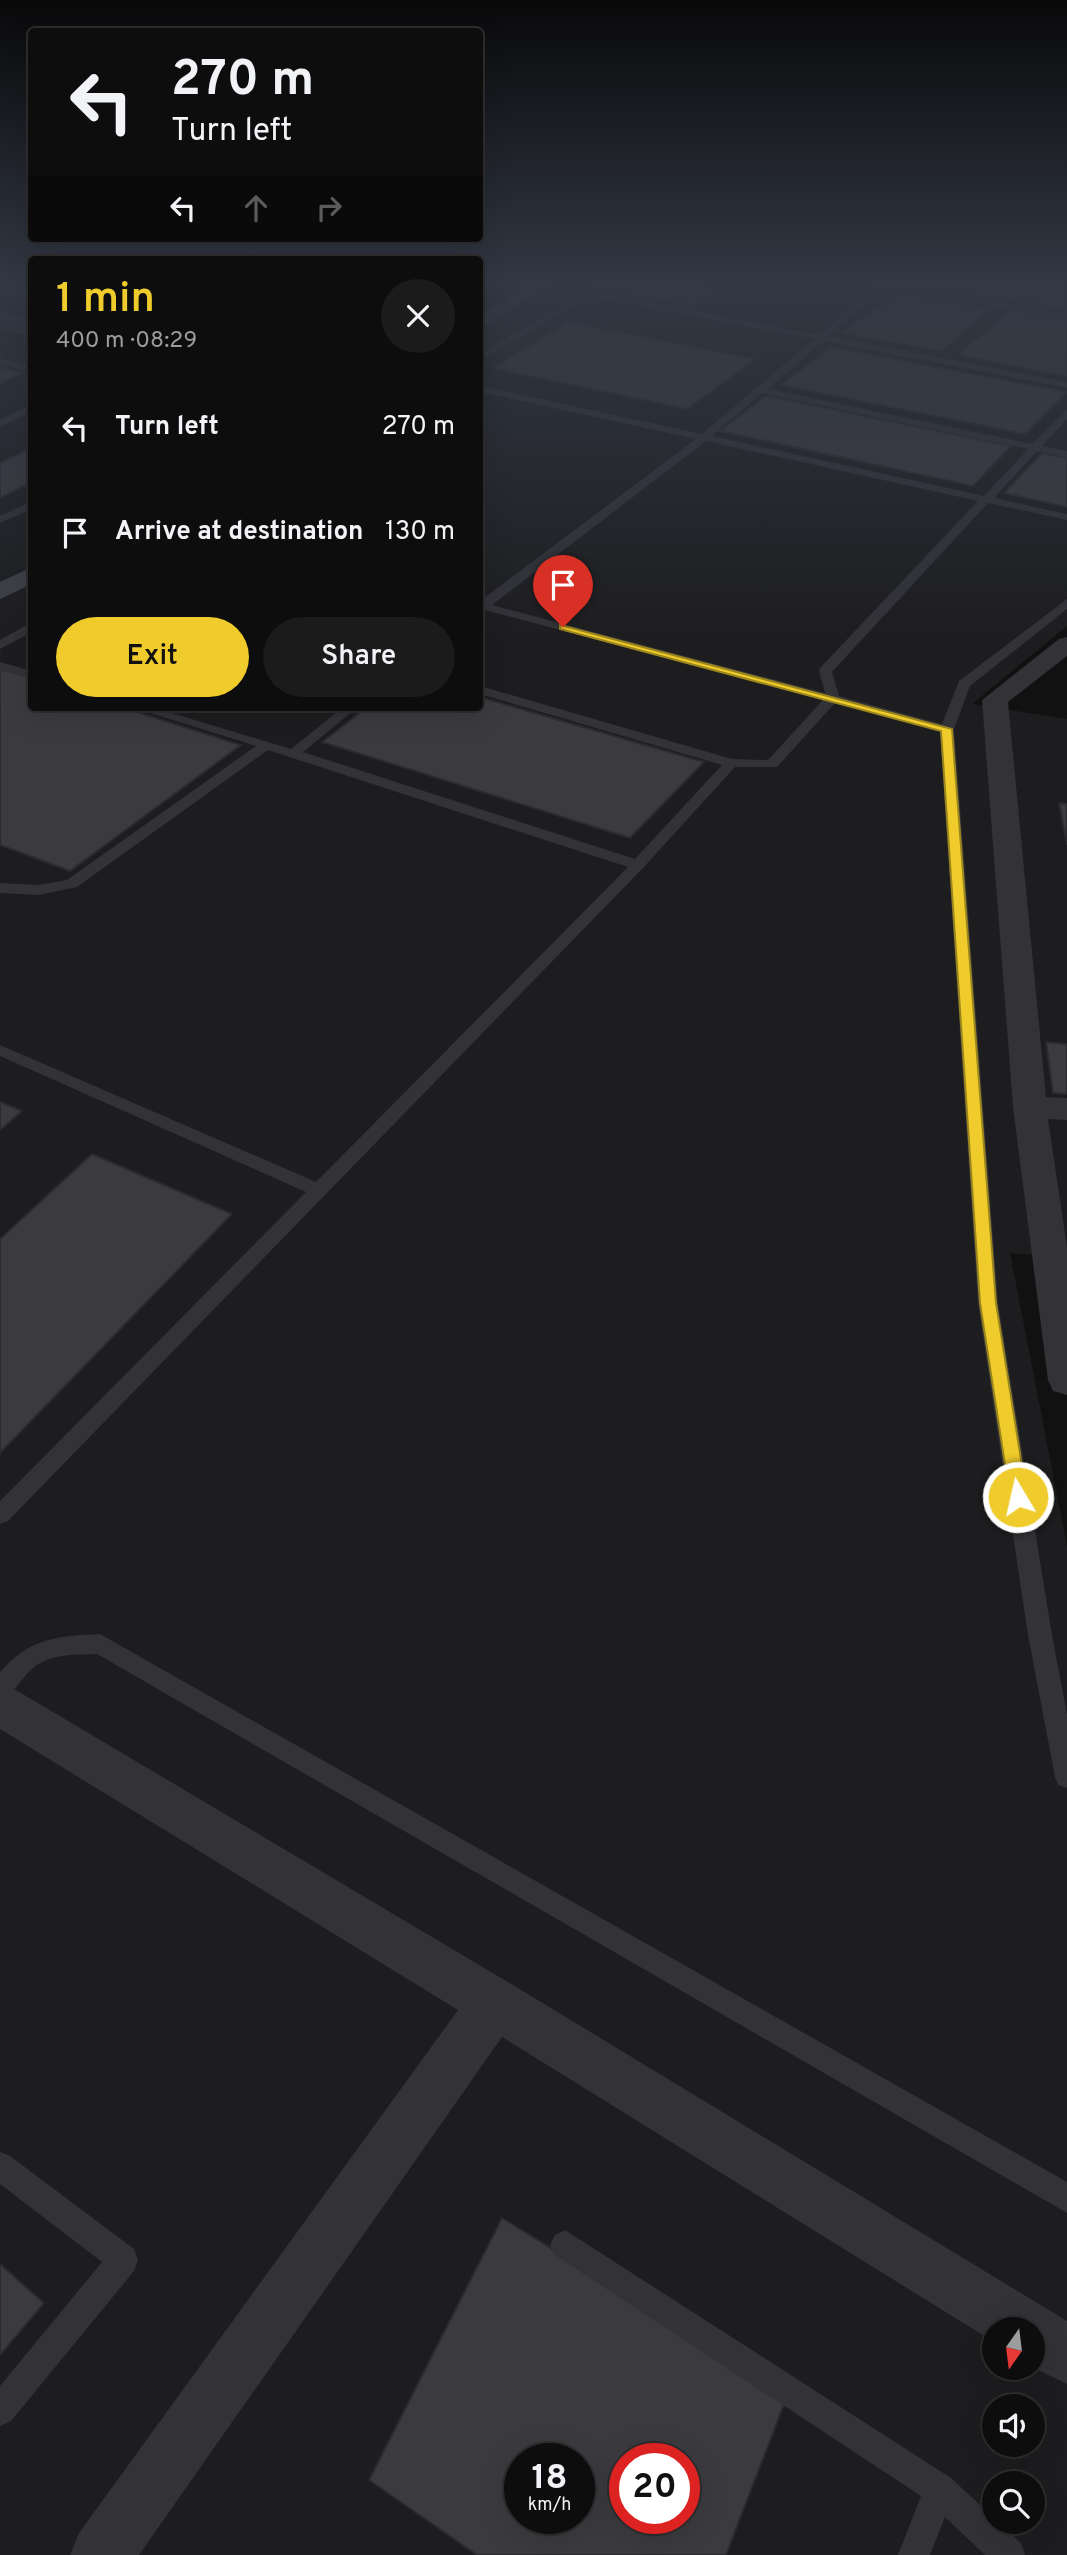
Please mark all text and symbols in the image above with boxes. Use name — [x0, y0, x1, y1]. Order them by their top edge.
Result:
text: 270 m — [171, 51, 314, 113]
icon: left — [56, 56, 147, 147]
text: Turn left — [171, 112, 292, 152]
icon: left — [164, 189, 202, 227]
icon: ahead — [237, 189, 275, 227]
icon: right — [310, 189, 348, 227]
text: 1 min — [56, 274, 155, 327]
button: close — [381, 279, 455, 353]
text: 400 m · 08:29 — [56, 327, 197, 356]
icon: left — [56, 409, 94, 447]
text: Turn left — [115, 411, 219, 444]
text: 270 m — [382, 411, 455, 444]
icon: arrive — [56, 514, 94, 552]
text: Arrive at destination — [115, 516, 363, 549]
text: 130 m — [385, 516, 455, 549]
pin — [533, 555, 593, 627]
icon: arrive — [544, 566, 582, 604]
button: Exit — [56, 617, 249, 697]
button: Share — [263, 617, 455, 697]
position arrow — [981, 1460, 1055, 1534]
north arrow — [982, 2317, 1045, 2380]
map controls — [982, 2317, 1045, 2534]
button: sound — [982, 2394, 1045, 2457]
speed limit sign: 20 — [609, 2443, 700, 2534]
text: 18 — [531, 2457, 568, 2501]
button: search — [982, 2471, 1045, 2534]
text: km/h — [528, 2494, 571, 2517]

